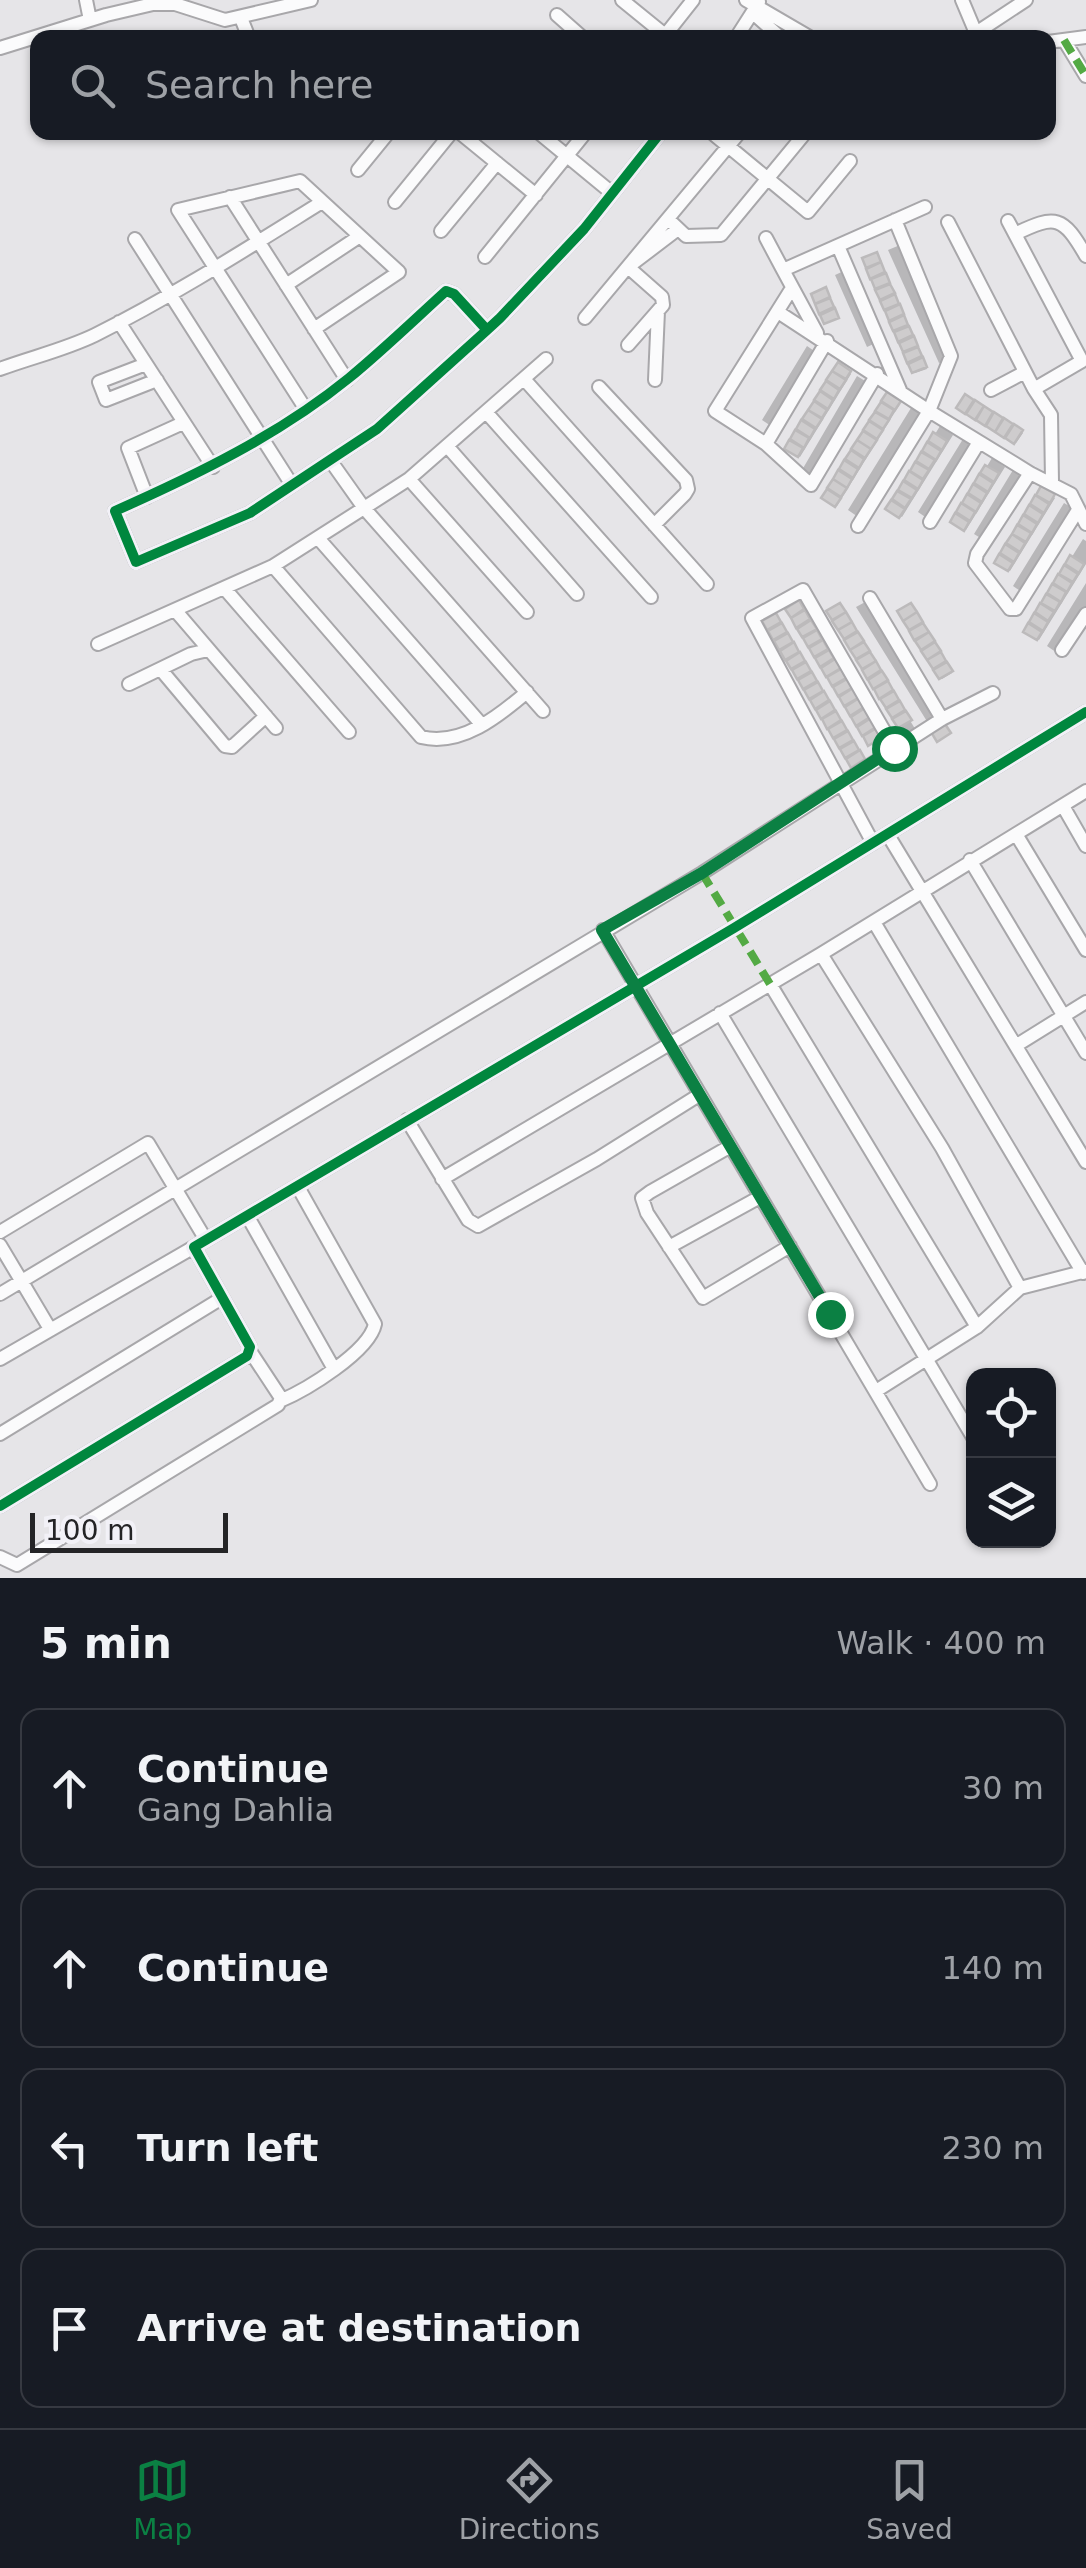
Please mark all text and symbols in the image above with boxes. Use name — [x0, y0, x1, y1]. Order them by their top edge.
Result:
search box — [30, 30, 1056, 140]
icon: search — [65, 58, 120, 113]
text: Search here — [145, 63, 373, 107]
route start — [872, 726, 918, 772]
route end — [808, 1292, 854, 1338]
map controls — [966, 1368, 1056, 1548]
button: locate — [966, 1368, 1056, 1458]
button: layers — [966, 1458, 1056, 1548]
scale bar — [30, 1508, 228, 1552]
text: 100 m — [45, 1514, 135, 1547]
text: 5 min — [40, 1619, 172, 1668]
text: Walk · 400 m — [836, 1624, 1046, 1662]
text: Continue — [137, 1747, 329, 1791]
icon: ahead — [42, 1761, 97, 1816]
text: 30 m — [962, 1769, 1044, 1807]
text: Gang Dahlia — [137, 1791, 334, 1829]
icon: ahead — [42, 1941, 97, 1996]
text: Continue — [137, 1946, 329, 1990]
text: 140 m — [942, 1949, 1044, 1987]
icon: left — [42, 2121, 97, 2176]
text: Turn left — [137, 2126, 318, 2170]
text: 230 m — [942, 2129, 1044, 2167]
icon: arrive — [42, 2301, 97, 2356]
text: Arrive at destination — [137, 2306, 582, 2350]
tab: Map — [133, 2453, 192, 2546]
tab: Directions — [459, 2453, 600, 2546]
tab: Saved — [866, 2453, 953, 2546]

